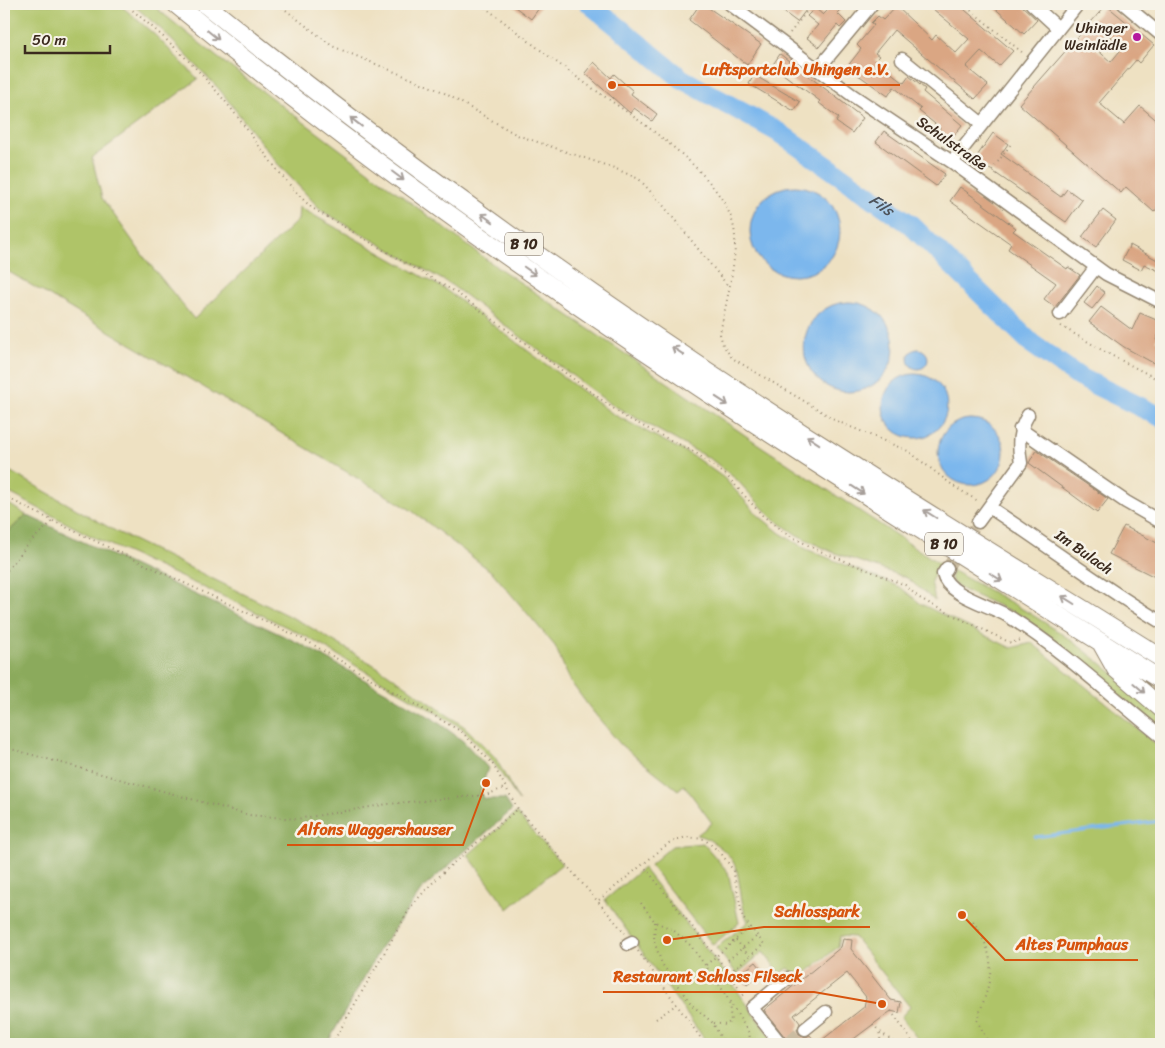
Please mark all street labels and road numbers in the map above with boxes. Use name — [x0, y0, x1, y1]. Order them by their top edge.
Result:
street label: Schulstraße — [911, 109, 993, 177]
road number: B 10 — [505, 232, 543, 255]
street label: Im Bulach — [1049, 522, 1119, 582]
road number: B 10 — [925, 532, 963, 556]

